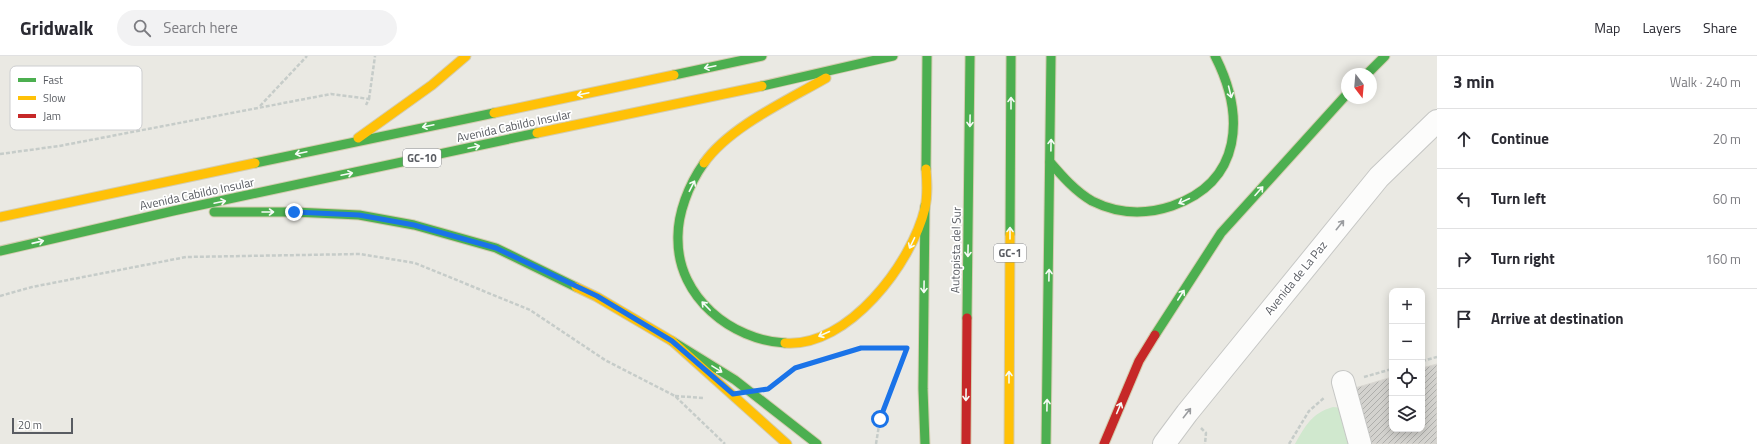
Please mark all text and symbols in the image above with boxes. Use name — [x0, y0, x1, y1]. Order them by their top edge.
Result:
search box — [117, 10, 397, 46]
text: Gridwalk — [20, 13, 93, 42]
text: Search here — [163, 16, 238, 39]
icon: search — [131, 17, 153, 39]
text: Map — [1594, 17, 1620, 38]
text: Layers — [1642, 17, 1681, 38]
text: Share — [1703, 17, 1737, 38]
one-way arrow — [704, 63, 717, 71]
legend — [10, 66, 142, 130]
north arrow — [1341, 68, 1377, 104]
text: 3 min — [1453, 69, 1494, 95]
text: Fast — [43, 72, 63, 88]
text: Walk · 240 m — [1670, 72, 1741, 92]
one-way arrow — [1226, 85, 1234, 98]
text: Slow — [43, 90, 66, 106]
one-way arrow — [577, 90, 590, 98]
one-way arrow — [1007, 97, 1015, 110]
street label: Avenida Cabildo Insular — [455, 104, 573, 147]
text: Jam — [43, 108, 61, 124]
one-way arrow — [966, 114, 974, 127]
one-way arrow — [422, 123, 435, 131]
text: Continue — [1491, 127, 1549, 150]
icon: ahead — [1453, 128, 1475, 150]
text: 20 m — [1713, 129, 1741, 149]
one-way arrow — [1047, 139, 1054, 152]
one-way arrow — [467, 143, 480, 151]
road number: GC-10 — [403, 149, 441, 167]
one-way arrow — [295, 150, 308, 158]
one-way arrow — [340, 170, 353, 178]
street label: Avenida Cabildo Insular — [138, 172, 256, 215]
one-way arrow — [688, 180, 696, 192]
one-way arrow — [1254, 186, 1264, 196]
text: Turn left — [1491, 187, 1546, 210]
icon: left — [1453, 188, 1475, 210]
text: 60 m — [1713, 189, 1741, 209]
one-way arrow — [213, 197, 226, 205]
one-way arrow — [1179, 198, 1191, 205]
route end — [285, 203, 303, 221]
street label: Autopista del Sur — [945, 207, 966, 293]
one-way arrow — [261, 208, 274, 216]
one-way arrow — [1336, 219, 1345, 230]
one-way arrow — [1006, 227, 1014, 240]
one-way arrow — [908, 236, 915, 248]
street label: Avenida de La Paz — [1260, 236, 1332, 319]
one-way arrow — [31, 238, 44, 246]
one-way arrow — [964, 244, 972, 257]
road number: GC-1 — [994, 244, 1026, 262]
text: Turn right — [1491, 247, 1555, 270]
icon: right — [1453, 248, 1475, 270]
text: 160 m — [1705, 249, 1741, 269]
one-way arrow — [1045, 269, 1053, 282]
one-way arrow — [920, 280, 928, 293]
map controls — [1389, 288, 1425, 432]
button: + — [1389, 288, 1425, 324]
one-way arrow — [1177, 289, 1185, 300]
one-way arrow — [701, 301, 711, 311]
text: Arrive at destination — [1491, 307, 1624, 330]
icon: arrive — [1453, 308, 1475, 330]
button: − — [1389, 324, 1425, 360]
one-way arrow — [818, 331, 830, 339]
button: locate — [1389, 360, 1425, 396]
one-way arrow — [711, 365, 723, 373]
one-way arrow — [1005, 371, 1013, 384]
one-way arrow — [963, 388, 970, 401]
button: layers — [1389, 396, 1425, 432]
one-way arrow — [1043, 399, 1051, 412]
one-way arrow — [1116, 403, 1123, 415]
one-way arrow — [1183, 407, 1192, 418]
route start — [871, 410, 889, 428]
scale bar — [12, 416, 73, 435]
text: 20 m — [18, 417, 42, 433]

